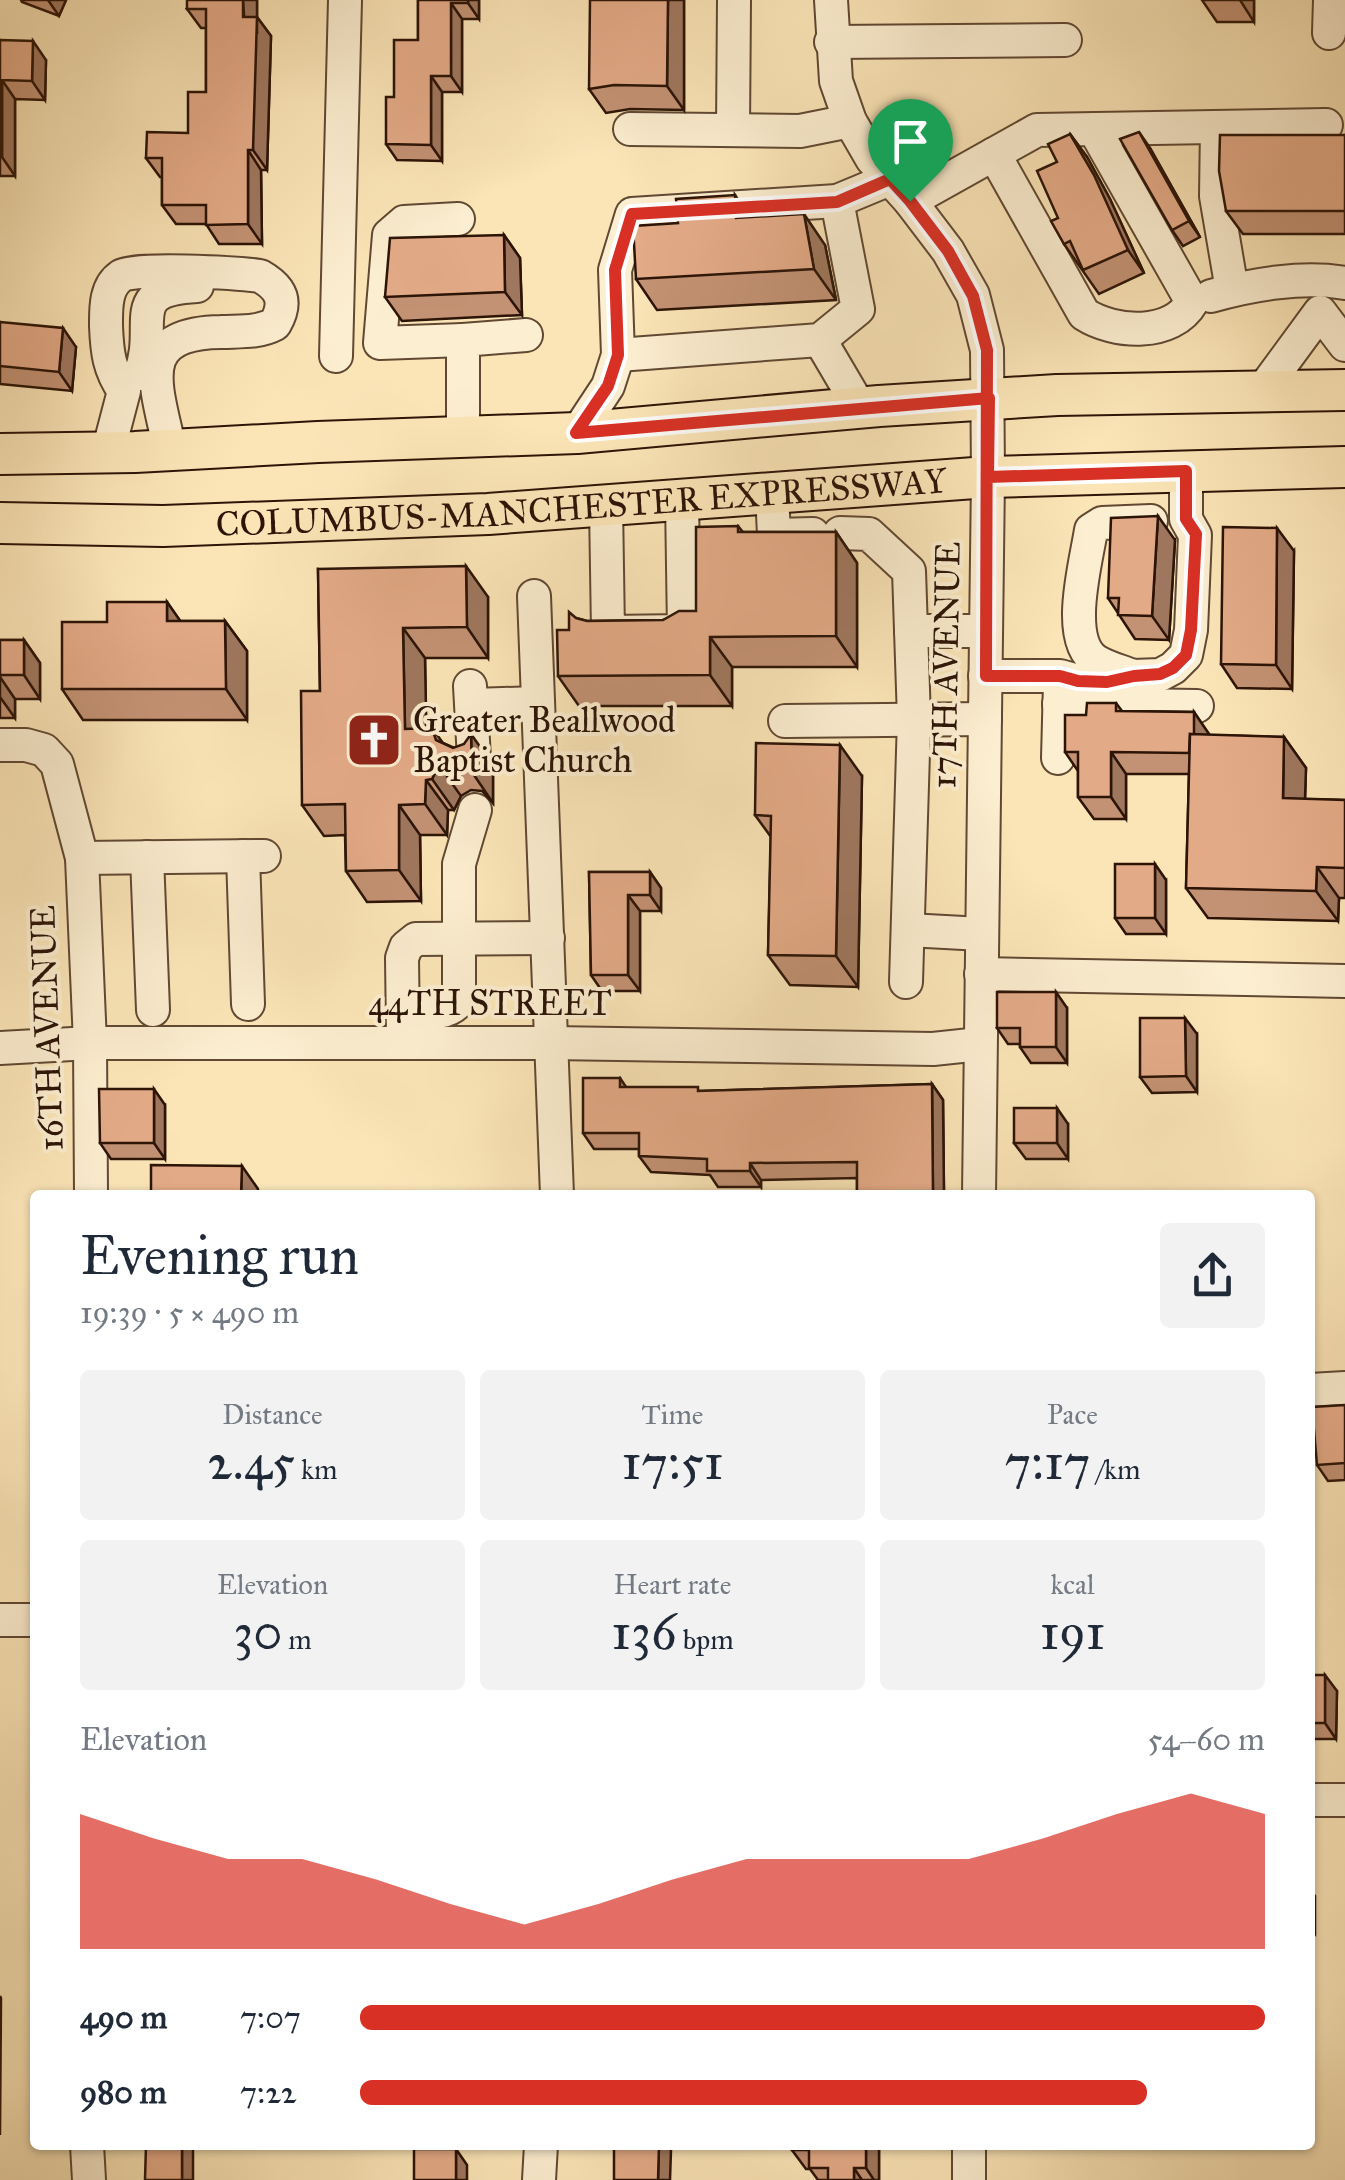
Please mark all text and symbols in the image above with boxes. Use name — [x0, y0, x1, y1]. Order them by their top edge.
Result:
pin — [868, 99, 953, 202]
icon: arrive — [883, 114, 938, 169]
street label: COLUMBUS-MANCHESTER EXPRESSWAY — [215, 459, 949, 546]
street label: 17TH AVENUE — [922, 541, 970, 789]
place label: Greater Beallwood Baptist Church — [413, 699, 676, 782]
church icon: Greater Beallwood Baptist Church — [344, 710, 404, 770]
street label: 16TH AVENUE — [21, 904, 73, 1152]
street label: 44TH STREET — [368, 982, 612, 1025]
text: Evening run — [80, 1222, 359, 1289]
button: share — [1160, 1223, 1265, 1328]
text: 19:39 · 5 × 490 m — [80, 1293, 299, 1332]
text: Distance — [222, 1397, 323, 1432]
text: Time — [642, 1397, 704, 1432]
text: Pace — [1047, 1397, 1098, 1432]
text: 2.45 — [207, 1432, 295, 1493]
text: 17:51 — [621, 1432, 724, 1493]
text: 7:17 — [1005, 1432, 1090, 1493]
text: km — [295, 1452, 338, 1487]
text: /km — [1090, 1452, 1140, 1487]
text: Elevation — [217, 1567, 328, 1602]
text: Heart rate — [614, 1567, 731, 1602]
text: kcal — [1050, 1567, 1095, 1602]
text: 30 — [233, 1602, 282, 1663]
text: 136 — [611, 1602, 677, 1663]
text: 191 — [1040, 1602, 1105, 1663]
text: m — [282, 1622, 312, 1657]
text: bpm — [677, 1622, 734, 1657]
text: Elevation — [80, 1720, 207, 1759]
text: 54–60 m — [1148, 1720, 1265, 1759]
text: 490 m — [80, 1998, 167, 2037]
text: 7:07 — [240, 1998, 301, 2037]
text: 980 m — [80, 2073, 167, 2112]
text: 7:22 — [240, 2073, 297, 2112]

